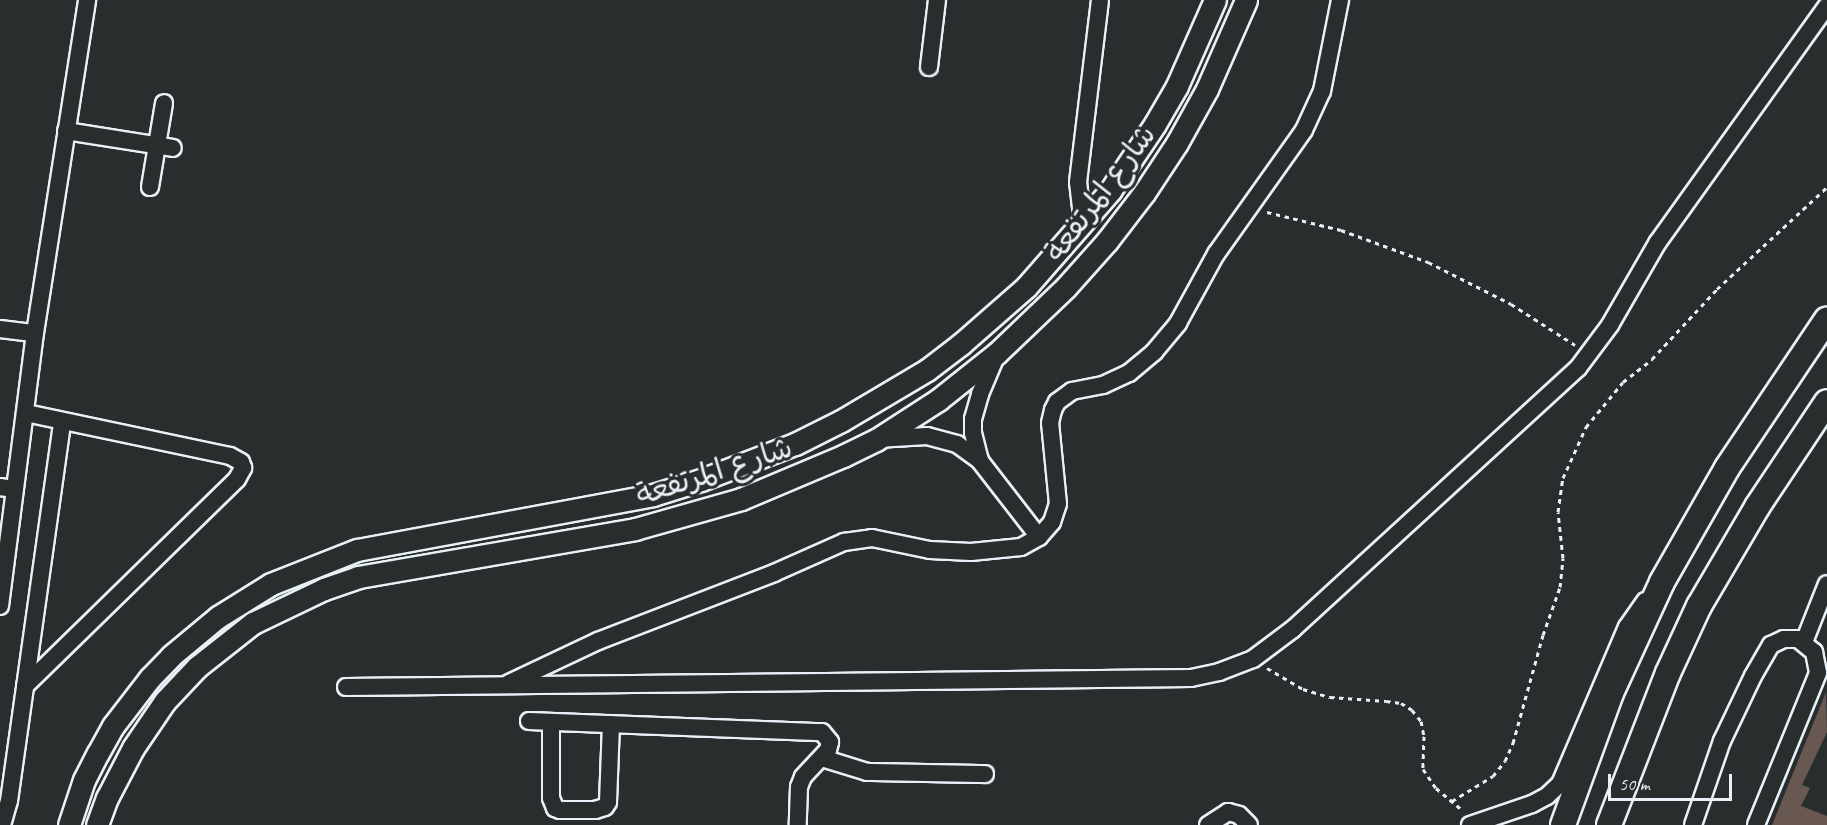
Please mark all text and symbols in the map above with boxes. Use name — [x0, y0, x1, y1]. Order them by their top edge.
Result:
street label: شارع المرتفعة — [1037, 117, 1163, 269]
street label: شارع المرتفعة — [631, 429, 797, 513]
scale bar — [1611, 762, 1736, 800]
text: 50 m — [1619, 773, 1650, 795]

